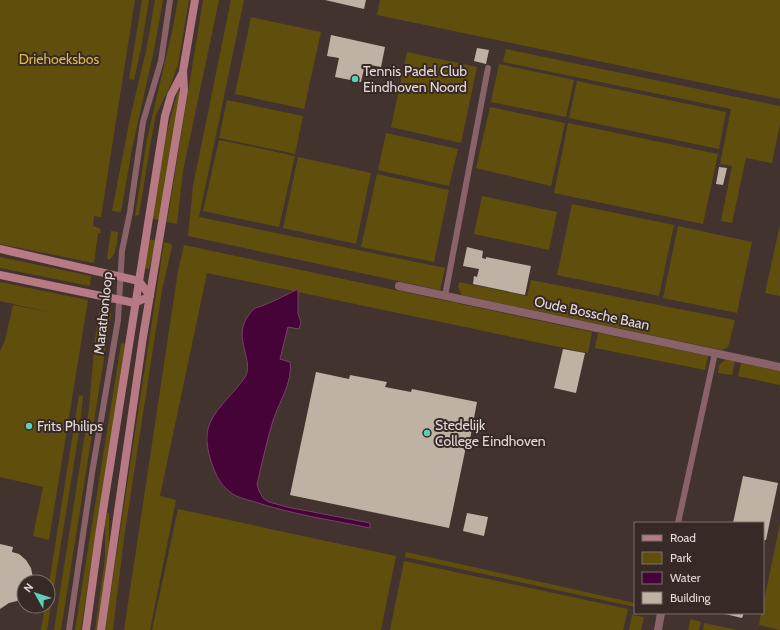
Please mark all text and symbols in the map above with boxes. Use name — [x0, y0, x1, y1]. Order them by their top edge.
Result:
park label: Driehoeksbos — [19, 50, 99, 68]
place label: Tennis Padel Club Eindhoven Noord — [363, 62, 467, 96]
marker: Tennis Padel Club Eindhoven Noord — [350, 74, 360, 84]
street label: Marathonloop — [90, 271, 116, 355]
street label: Oude Bossche Baan — [533, 292, 652, 334]
place label: Stedelijk College Eindhoven — [435, 416, 546, 450]
place label: Frits Philips — [37, 417, 103, 435]
marker: Frits Philips — [24, 421, 34, 431]
marker: Stedelijk College Eindhoven — [422, 428, 432, 438]
legend — [634, 522, 764, 614]
text: Road — [670, 530, 696, 545]
text: Park — [670, 550, 692, 565]
text: Water — [670, 570, 701, 585]
north arrow — [16, 574, 56, 614]
text: N — [20, 580, 36, 595]
text: Building — [670, 590, 712, 605]

